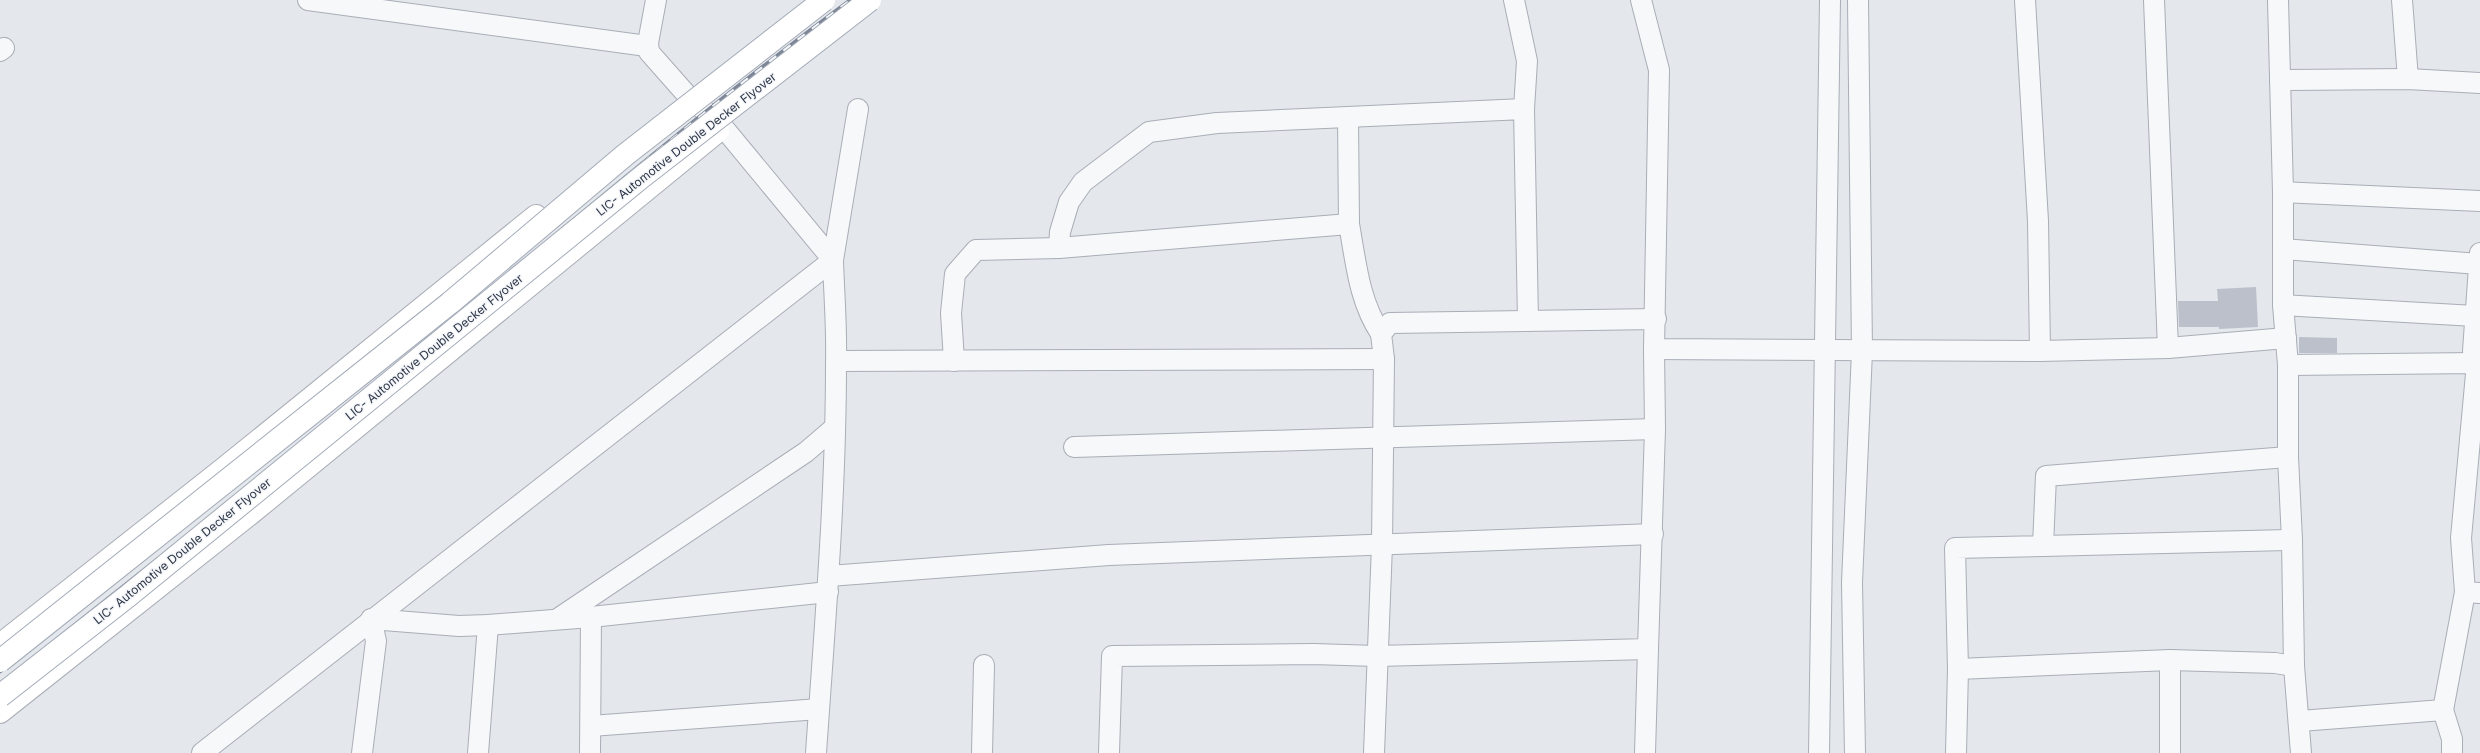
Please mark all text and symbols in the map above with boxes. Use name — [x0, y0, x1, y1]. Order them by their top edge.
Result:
street label: LIC- Automotive Double Decker Flyover — [593, 69, 779, 219]
street label: LIC- Automotive Double Decker Flyover — [342, 270, 526, 423]
street label: LIC- Automotive Double Decker Flyover — [90, 474, 274, 627]

